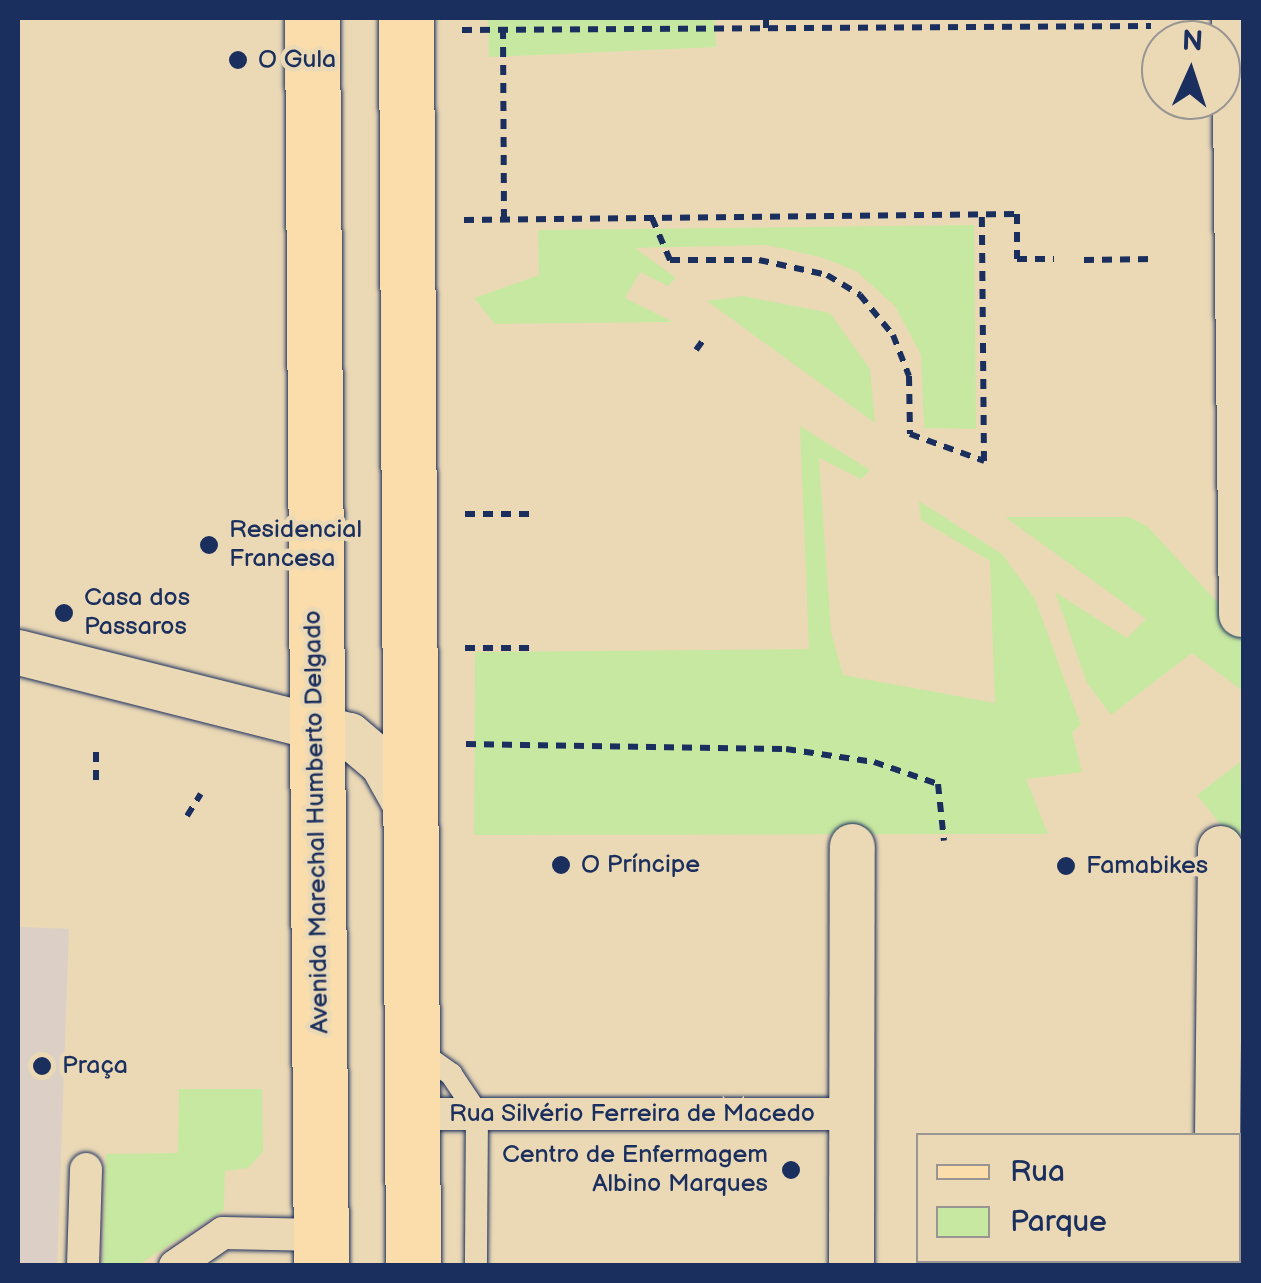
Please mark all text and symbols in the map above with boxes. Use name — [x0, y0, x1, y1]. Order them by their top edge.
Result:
north arrow — [1141, 20, 1241, 120]
text: N — [1181, 25, 1204, 59]
place label: O Gula — [258, 45, 336, 75]
marker: O Gula — [227, 49, 249, 71]
place label: Residencial Francesa — [229, 516, 362, 575]
marker: Residencial Francesa — [198, 534, 220, 556]
place label: Casa dos Passaros — [84, 584, 190, 643]
marker: Casa dos Passaros — [53, 602, 75, 624]
street label: Avenida Marechal Humberto Delgado — [298, 610, 336, 1034]
place label: O Príncipe — [581, 850, 700, 880]
place label: Famabikes — [1086, 851, 1208, 881]
marker: O Príncipe — [550, 854, 572, 876]
marker: Famabikes — [1055, 855, 1077, 877]
place label: Praça — [62, 1051, 128, 1081]
marker: Praça — [31, 1055, 53, 1077]
street label: Rua Silvério Ferreira de Macedo — [449, 1099, 815, 1129]
legend — [916, 1133, 1241, 1263]
place label: Centro de Enfermagem Albino Marques — [502, 1141, 768, 1200]
text: Rua — [1010, 1154, 1065, 1190]
marker: Centro de Enfermagem Albino Marques — [778, 1157, 804, 1183]
text: Parque — [1010, 1204, 1107, 1240]

